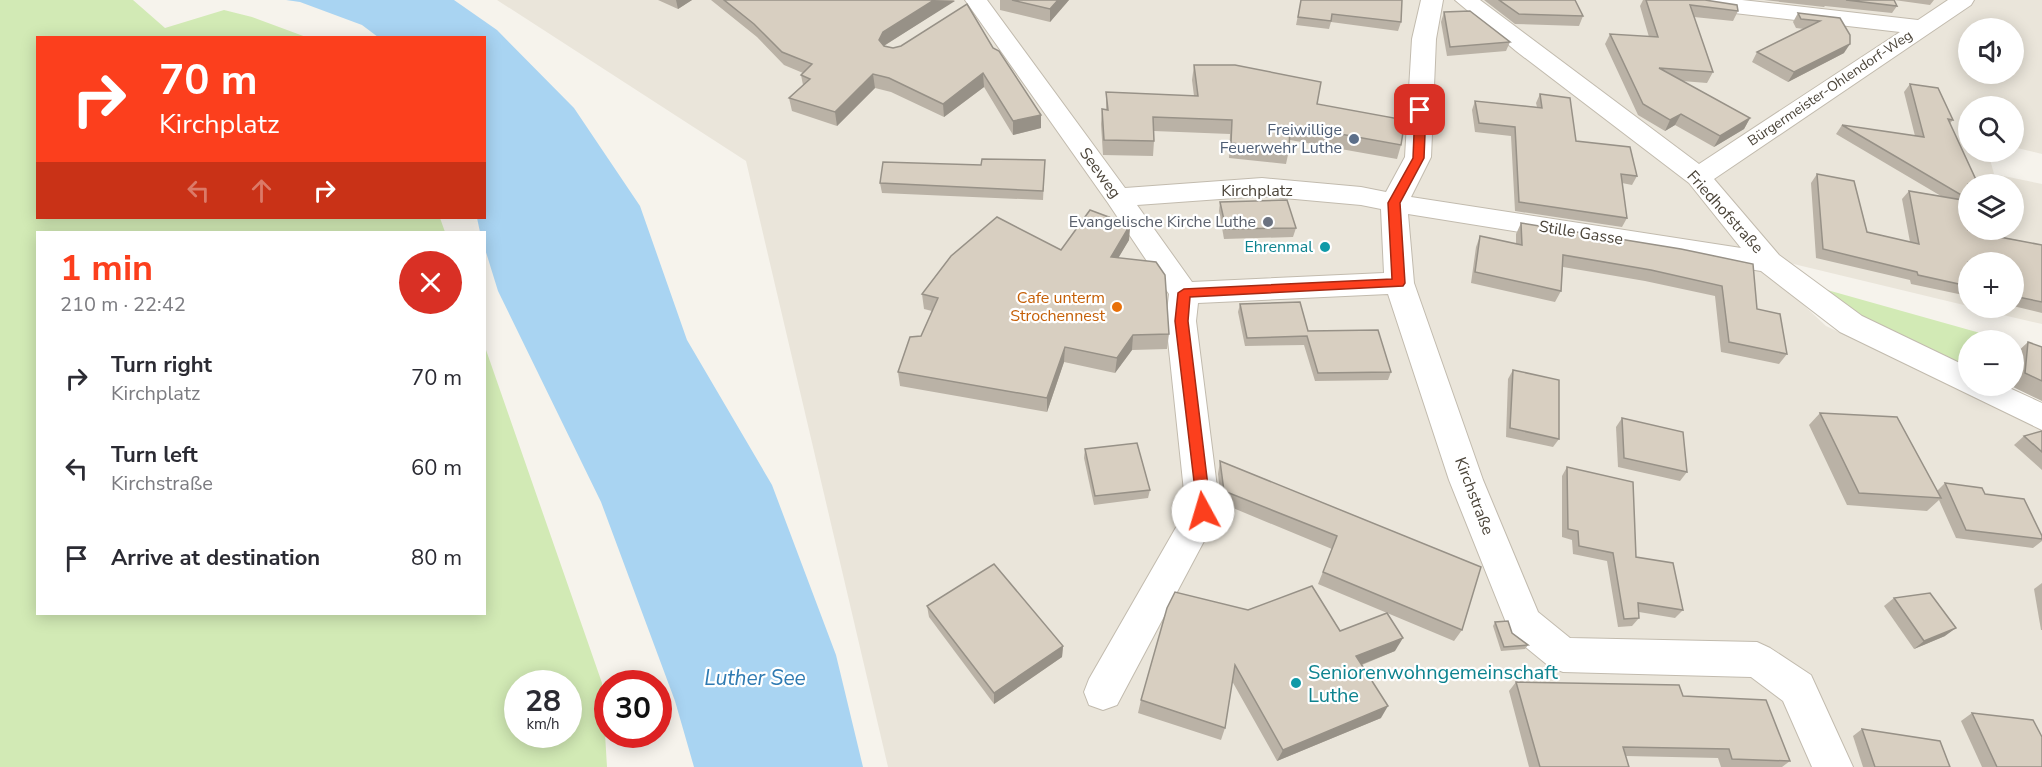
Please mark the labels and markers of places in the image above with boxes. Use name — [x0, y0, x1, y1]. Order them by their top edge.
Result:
pin — [1394, 84, 1445, 135]
place label: Freiwillige Feuerwehr Luthe — [1220, 119, 1342, 159]
marker: Freiwillige Feuerwehr Luthe — [1347, 132, 1361, 146]
place label: Evangelische Kirche Luthe — [1069, 211, 1256, 233]
marker: Evangelische Kirche Luthe — [1261, 215, 1275, 229]
place label: Ehrenmal — [1244, 236, 1313, 258]
marker: Ehrenmal — [1318, 240, 1332, 254]
place label: Cafe unterm Strochennest — [1010, 287, 1105, 327]
marker: Cafe unterm Strochennest — [1110, 300, 1124, 314]
place label: Seniorenwohngemeinschaft Luthe — [1308, 659, 1559, 709]
marker: Seniorenwohngemeinschaft Luthe — [1289, 676, 1303, 690]

